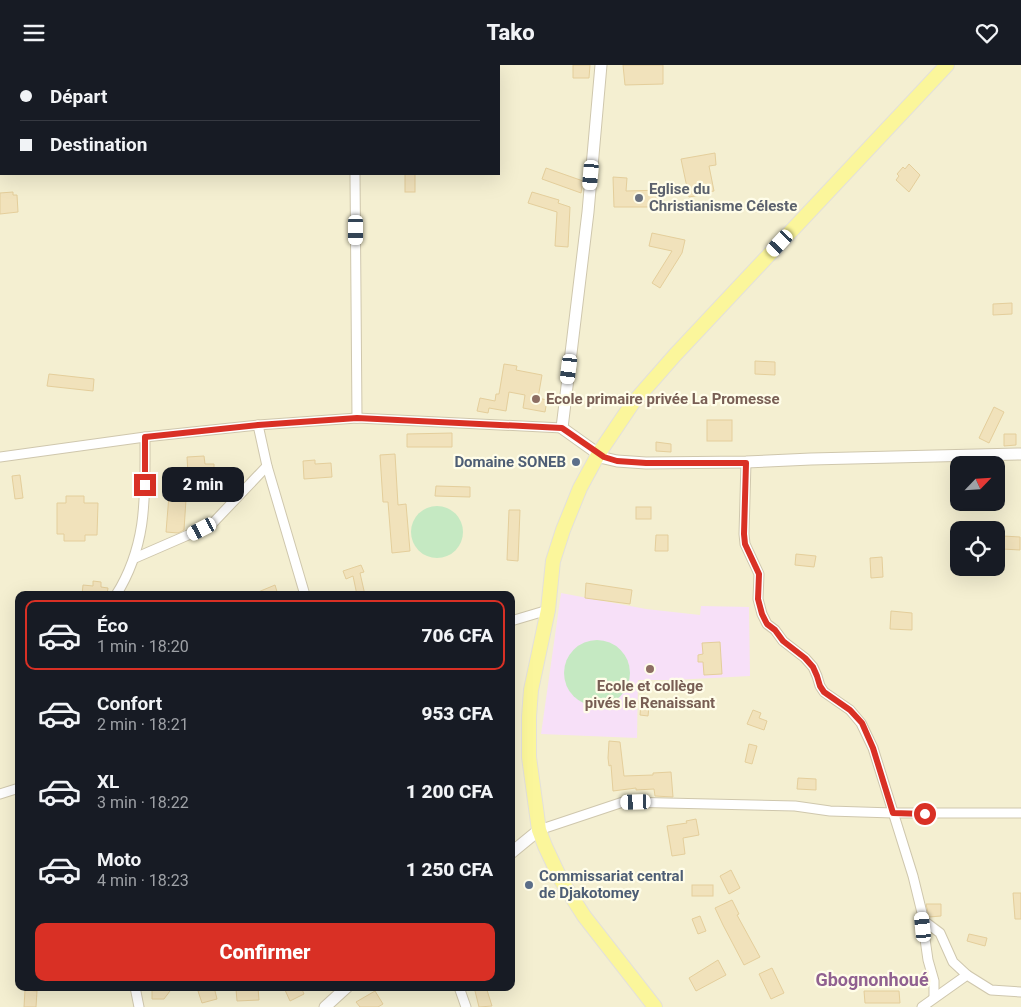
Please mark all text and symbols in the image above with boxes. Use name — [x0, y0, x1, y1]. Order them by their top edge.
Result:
icon: menu — [20, 19, 48, 47]
icon: heart — [973, 19, 1001, 47]
text: Tako — [486, 20, 535, 45]
text: Départ — [50, 85, 107, 108]
text: Destination — [50, 133, 147, 156]
car — [582, 159, 599, 191]
place label: Eglise du Christianisme Céleste — [649, 180, 797, 215]
marker: Eglise du Christianisme Céleste — [633, 192, 645, 204]
car — [348, 215, 363, 245]
car — [764, 227, 795, 259]
car — [559, 353, 578, 385]
place label: Ecole primaire privée La Promesse — [546, 390, 780, 408]
marker: Ecole primaire privée La Promesse — [530, 393, 542, 405]
place label: Domaine SONEB — [454, 453, 566, 471]
marker: Domaine SONEB — [570, 456, 582, 468]
north arrow — [950, 456, 1005, 511]
map controls — [950, 456, 1005, 576]
callout: 2 min — [162, 467, 245, 503]
route end — [134, 474, 156, 496]
text: 2 min — [183, 475, 223, 494]
car — [185, 516, 218, 542]
button: locate — [950, 521, 1005, 576]
icon: car — [37, 613, 82, 658]
text: Éco — [97, 614, 128, 637]
text: 706 CFA — [421, 624, 493, 647]
text: 1 min · 18:20 — [97, 637, 189, 656]
marker: Ecole et collège pivés le Renaissant — [644, 663, 656, 675]
place label: Ecole et collège pivés le Renaissant — [585, 677, 715, 712]
icon: car — [37, 691, 82, 736]
text: Confort — [97, 692, 162, 715]
text: 953 CFA — [421, 702, 493, 725]
text: 2 min · 18:21 — [97, 715, 189, 734]
icon: car — [37, 769, 82, 814]
text: XL — [97, 770, 119, 793]
text: 1 200 CFA — [406, 780, 493, 803]
text: 3 min · 18:22 — [97, 793, 189, 812]
car — [620, 794, 651, 810]
route start — [914, 803, 936, 825]
icon: car — [37, 847, 82, 892]
text: Moto — [97, 848, 141, 871]
text: 1 250 CFA — [406, 858, 493, 881]
place label: Commissariat central de Djakotomey — [539, 867, 684, 902]
text: 4 min · 18:23 — [97, 871, 189, 890]
marker: Commissariat central de Djakotomey — [523, 879, 535, 891]
car — [913, 911, 932, 943]
button: Confirmer — [35, 923, 495, 981]
district label: Gbognonhoué — [815, 969, 929, 990]

